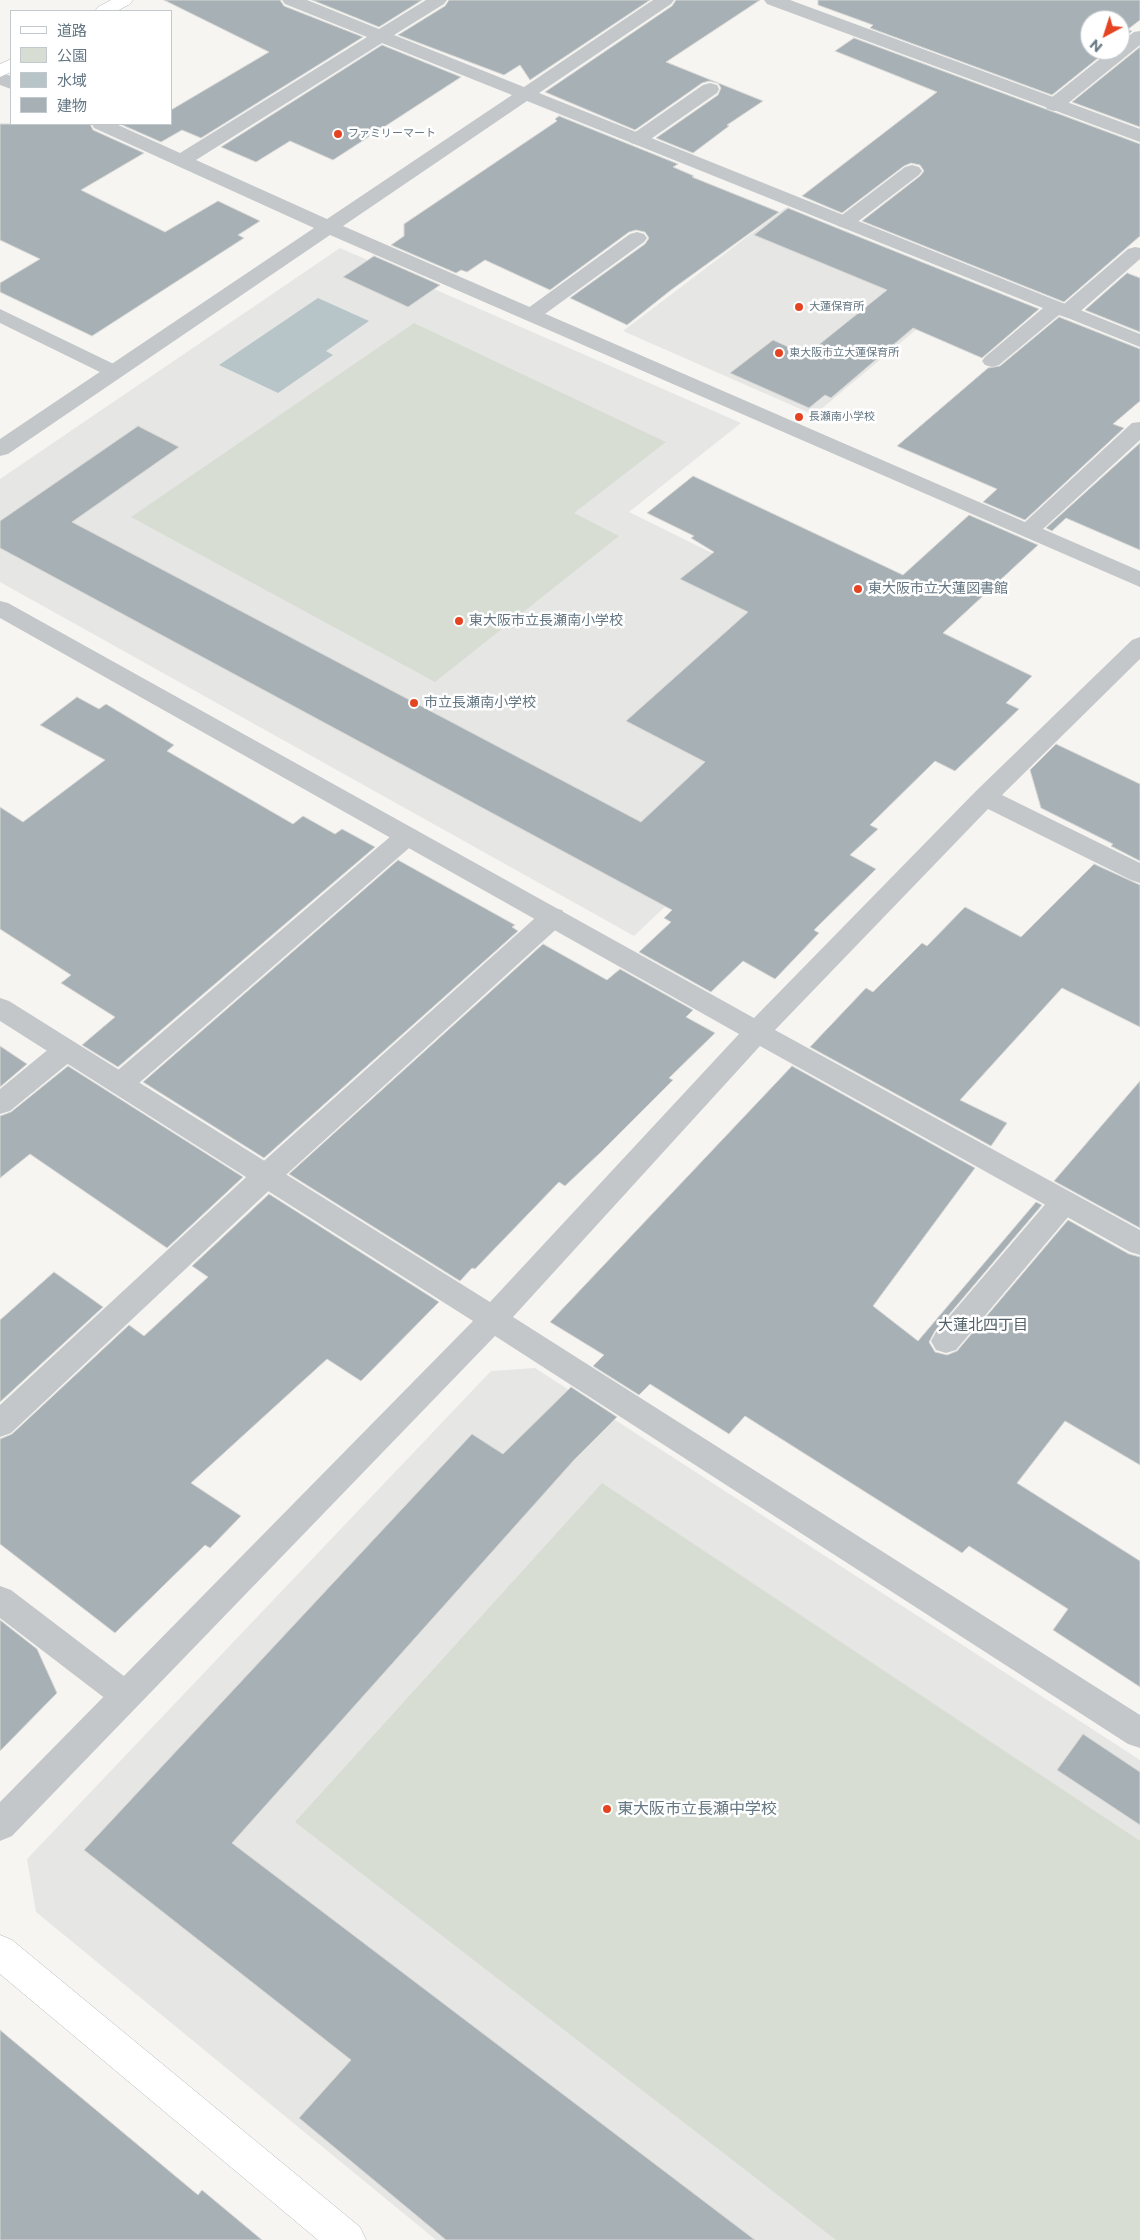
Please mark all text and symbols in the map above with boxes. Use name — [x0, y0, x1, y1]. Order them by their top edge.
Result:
legend — [10, 10, 172, 125]
north arrow — [1080, 10, 1130, 60]
text: 道路 — [57, 21, 87, 40]
text: N — [1086, 35, 1106, 56]
text: 公園 — [57, 46, 87, 65]
text: 水域 — [57, 71, 87, 90]
text: 建物 — [57, 96, 87, 115]
place label: ファミリーマート — [348, 127, 436, 141]
marker: ファミリーマート — [332, 128, 344, 140]
place label: 大蓮保育所 — [809, 300, 864, 314]
marker: 大蓮保育所 — [793, 301, 805, 313]
place label: 東大阪市立大蓮保育所 — [789, 346, 899, 360]
marker: 東大阪市立大蓮保育所 — [773, 347, 785, 359]
place label: 長瀬南小学校 — [809, 410, 875, 424]
marker: 長瀬南小学校 — [793, 411, 805, 423]
place label: 東大阪市立大蓮図書館 — [868, 581, 1008, 597]
marker: 東大阪市立大蓮図書館 — [852, 583, 864, 595]
place label: 東大阪市立長瀬南小学校 — [469, 613, 623, 629]
marker: 東大阪市立長瀬南小学校 — [453, 615, 465, 627]
place label: 市立長瀬南小学校 — [424, 695, 536, 711]
marker: 市立長瀬南小学校 — [408, 697, 420, 709]
district label: 大蓮北四丁目 — [938, 1317, 1028, 1335]
place label: 東大阪市立長瀬中学校 — [617, 1799, 777, 1819]
marker: 東大阪市立長瀬中学校 — [601, 1803, 613, 1815]

